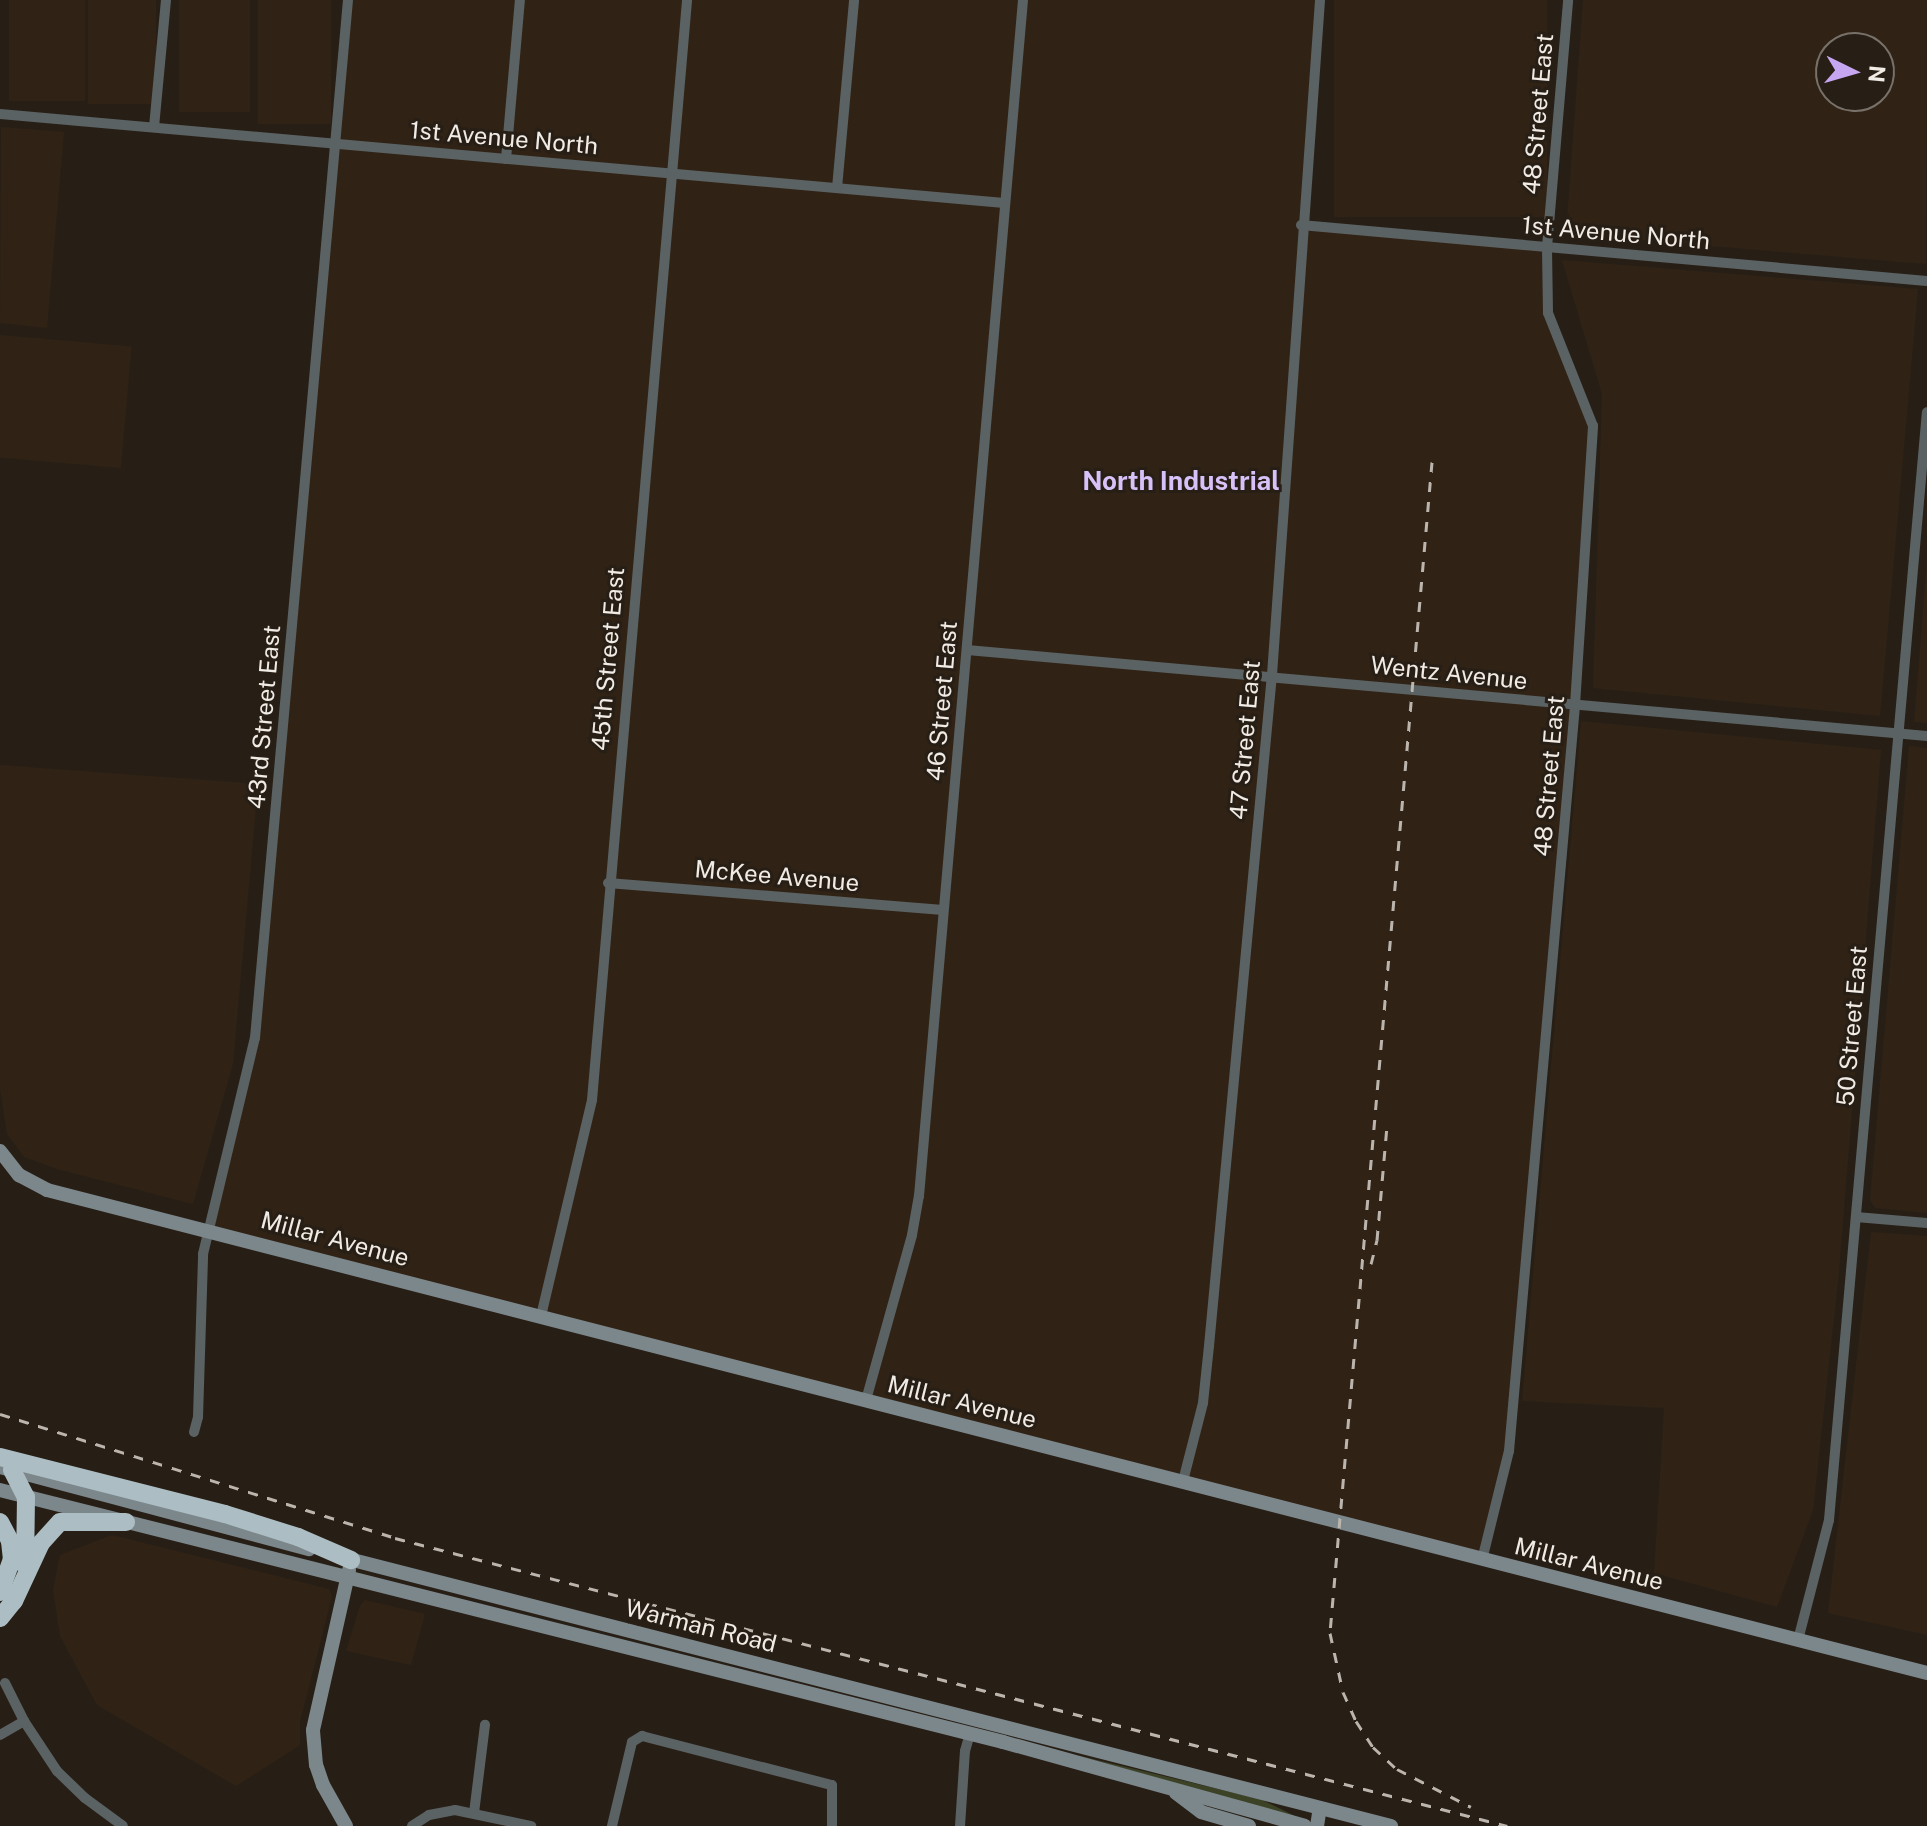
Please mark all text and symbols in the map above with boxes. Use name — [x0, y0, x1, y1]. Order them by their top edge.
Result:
street label: 48 Street East — [1517, 32, 1559, 196]
north arrow — [1815, 32, 1895, 112]
text: N — [1863, 64, 1891, 84]
street label: 1st Avenue North — [409, 115, 599, 161]
street label: 1st Avenue North — [1521, 210, 1711, 256]
district label: North Industrial — [1082, 465, 1280, 497]
street label: 45th Street East — [586, 566, 630, 752]
street label: 46 Street East — [921, 620, 963, 782]
street label: 43rd Street East — [242, 624, 286, 810]
street label: Wentz Avenue — [1369, 650, 1529, 696]
street label: 47 Street East — [1224, 659, 1266, 821]
street label: 48 Street East — [1528, 694, 1570, 858]
street label: McKee Avenue — [694, 854, 860, 898]
street label: 50 Street East — [1831, 945, 1873, 1107]
street label: Millar Avenue — [258, 1205, 412, 1273]
street label: Millar Avenue — [885, 1370, 1039, 1434]
street label: Millar Avenue — [1512, 1532, 1666, 1596]
street label: Warman Road — [622, 1593, 780, 1659]

